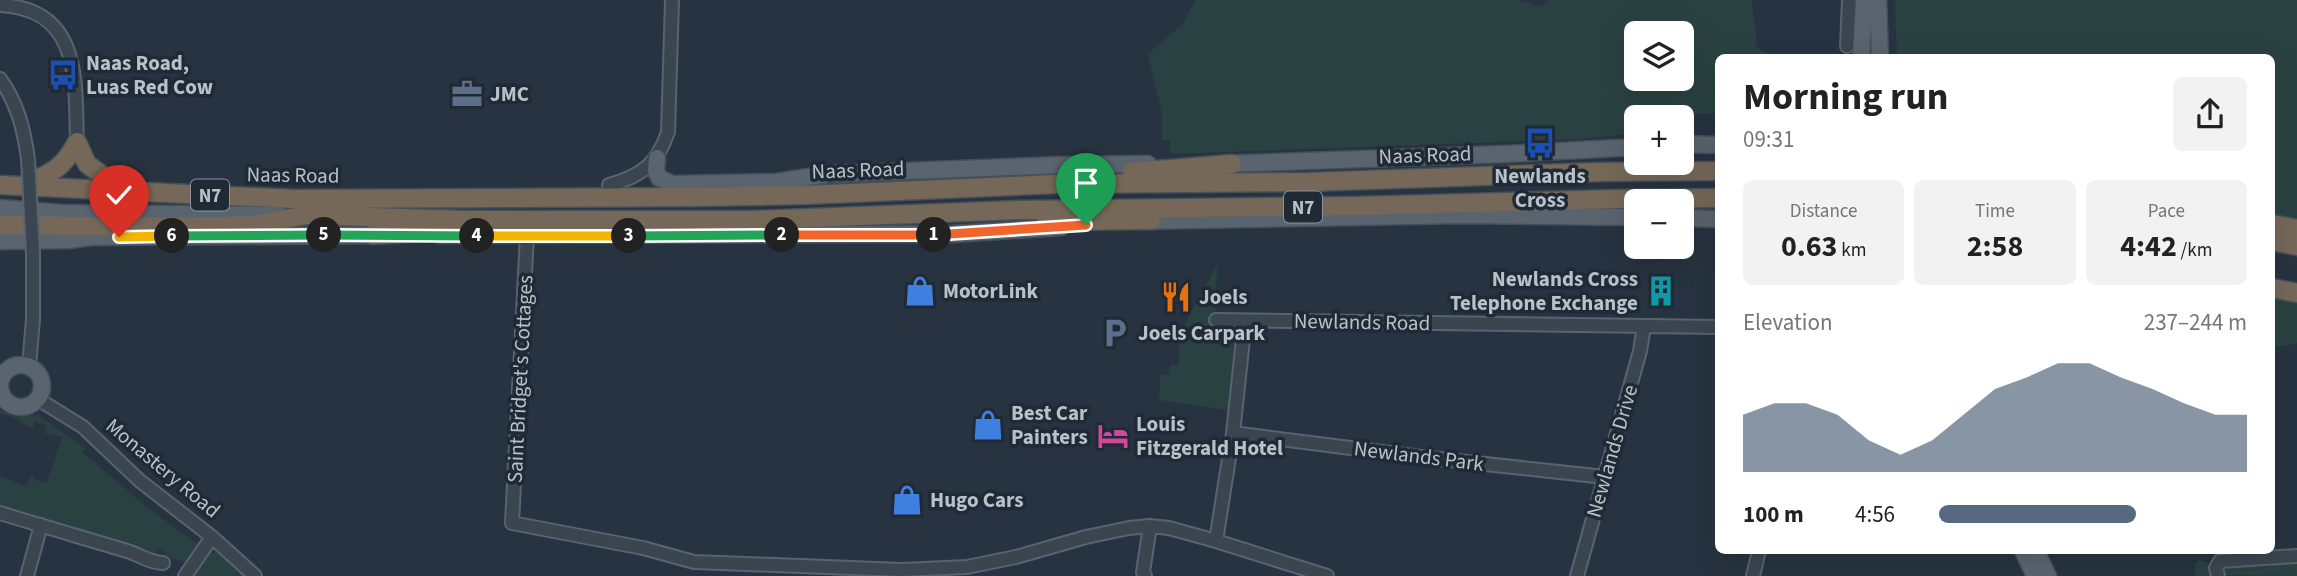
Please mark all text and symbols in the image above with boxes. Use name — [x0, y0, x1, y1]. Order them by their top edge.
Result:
map controls — [1624, 21, 1694, 259]
button: layers — [1624, 21, 1694, 91]
place label: Naas Road, Luas Red Cow — [86, 48, 213, 102]
bus stop icon: Naas Road, Luas Red Cow — [46, 58, 80, 92]
text: Morning run — [1743, 70, 1948, 124]
office icon: JMC — [450, 77, 484, 111]
button: share — [2173, 77, 2247, 151]
place label: JMC — [490, 79, 529, 109]
button: + — [1624, 105, 1694, 175]
text: 09:31 — [1743, 123, 1794, 156]
bus stop icon: Newlands Cross — [1523, 126, 1557, 160]
street label: Naas Road — [1378, 138, 1472, 172]
street label: Naas Road — [811, 153, 905, 187]
pin — [1056, 153, 1116, 225]
street label: Naas Road — [246, 159, 340, 191]
place label: Newlands Cross — [1494, 161, 1586, 215]
icon: arrive — [1067, 164, 1105, 202]
pin — [89, 165, 149, 237]
icon: check — [100, 176, 138, 214]
road number: N7 — [191, 180, 229, 210]
button: − — [1624, 189, 1694, 259]
road number: N7 — [1284, 192, 1322, 223]
text: Distance — [1790, 198, 1857, 225]
text: Time — [1975, 198, 2015, 225]
text: Pace — [2148, 198, 2185, 225]
pin: 6 — [154, 218, 190, 254]
pin: 5 — [306, 218, 342, 252]
pin: 4 — [460, 218, 494, 254]
pin: 3 — [612, 218, 646, 254]
pin: 2 — [764, 218, 800, 252]
pin: 1 — [916, 218, 951, 252]
text: 5 — [318, 221, 329, 248]
text: 2 — [776, 221, 787, 248]
text: 1 — [928, 221, 939, 248]
text: 6 — [166, 222, 177, 249]
text: 4 — [471, 222, 482, 249]
text: 3 — [623, 222, 634, 249]
text: 0.63 — [1781, 225, 1837, 268]
text: 2:58 — [1967, 225, 2023, 268]
text: 4:42 — [2120, 225, 2177, 268]
text: km — [1837, 237, 1866, 264]
text: /km — [2177, 237, 2212, 264]
place label: Newlands Cross Telephone Exchange — [1450, 264, 1638, 318]
street label: Saint Bridget's Cottages — [500, 274, 540, 484]
shop icon: MotorLink — [903, 274, 937, 308]
building icon: Newlands Cross Telephone Exchange — [1644, 274, 1678, 308]
place label: MotorLink — [943, 276, 1038, 306]
restaurant icon: Joels — [1159, 280, 1193, 314]
place label: Joels — [1199, 282, 1248, 312]
street label: Newlands Road — [1294, 306, 1430, 338]
text: Elevation — [1743, 306, 1833, 339]
text: 237–244 m — [2144, 306, 2247, 339]
parking icon: Joels Carpark — [1098, 316, 1132, 350]
place label: Joels Carpark — [1138, 318, 1266, 348]
street label: Newlands Drive — [1579, 381, 1645, 521]
place label: Best Car Painters — [1011, 398, 1088, 452]
shop icon: Best Car Painters — [971, 408, 1005, 442]
place label: Louis Fitzgerald Hotel — [1136, 409, 1283, 463]
street label: Monastery Road — [99, 411, 227, 525]
hotel icon: Louis Fitzgerald Hotel — [1096, 419, 1130, 453]
street label: Newlands Park — [1352, 433, 1486, 479]
shop icon: Hugo Cars — [890, 483, 924, 517]
place label: Hugo Cars — [930, 485, 1024, 515]
text: 100 m — [1743, 498, 1804, 531]
text: 4:56 — [1855, 498, 1895, 531]

